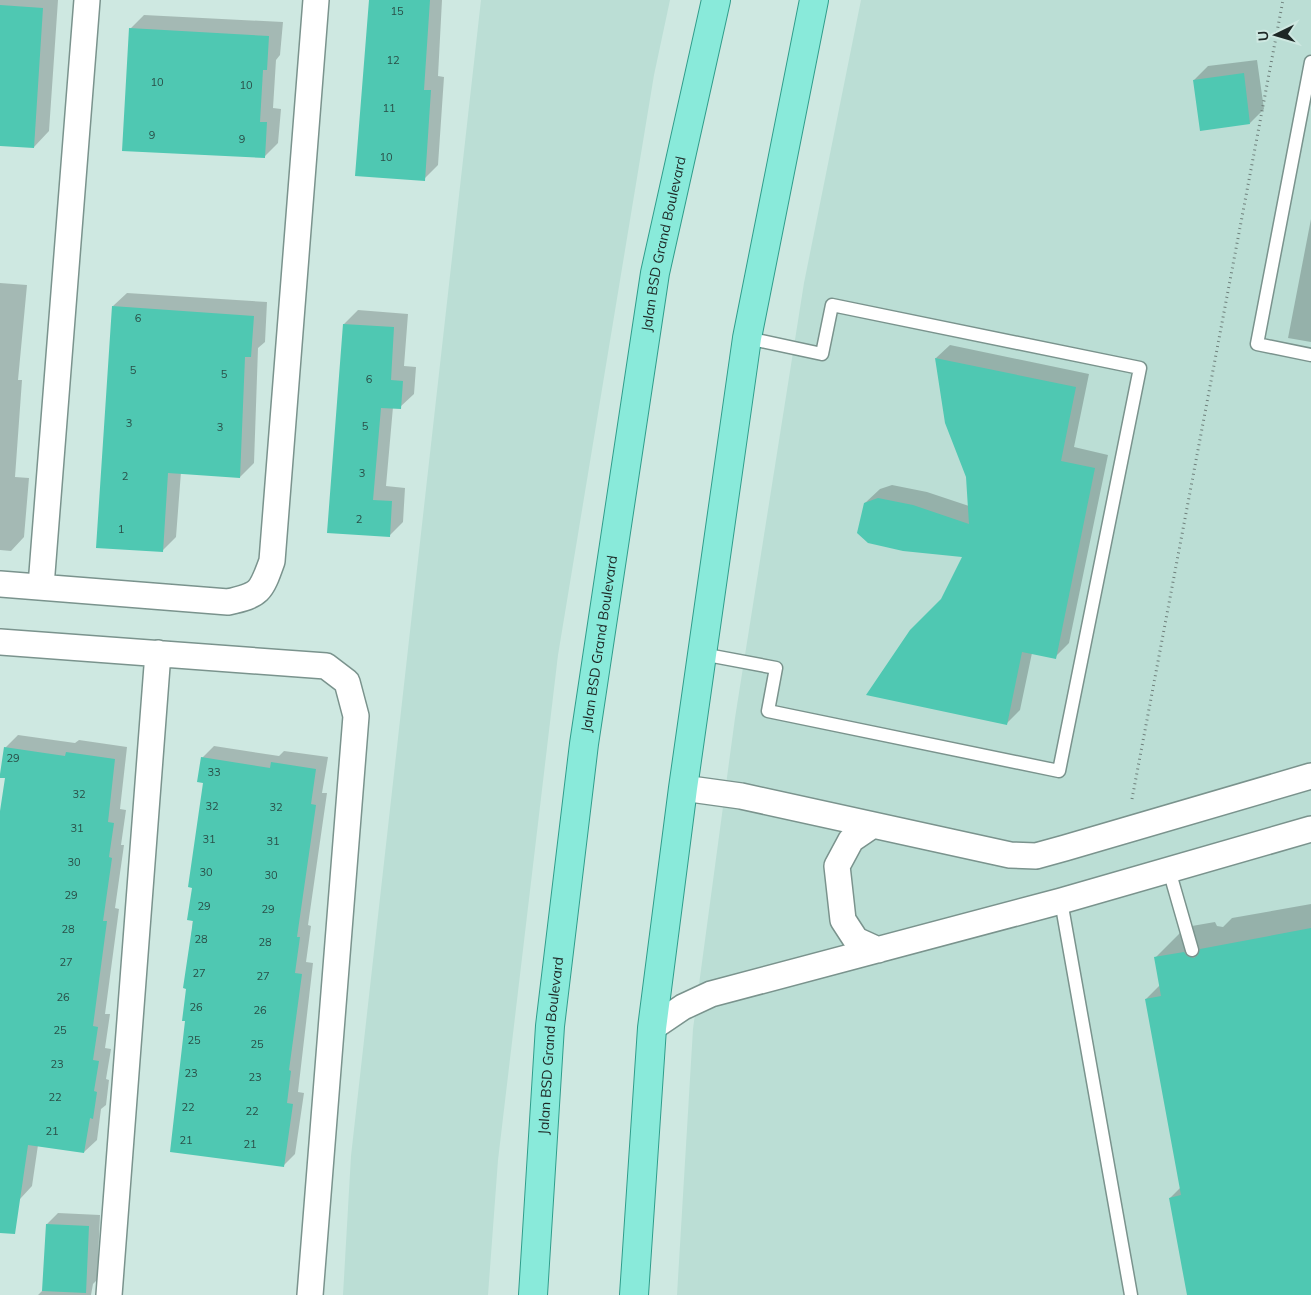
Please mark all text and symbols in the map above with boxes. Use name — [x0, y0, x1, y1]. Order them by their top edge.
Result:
house number: 15 — [390, 4, 404, 18]
north arrow — [1251, 10, 1301, 60]
text: U — [1254, 30, 1272, 42]
house number: 12 — [386, 53, 400, 67]
house number: 10 — [150, 75, 164, 89]
house number: 10 — [239, 78, 253, 92]
house number: 11 — [382, 101, 396, 115]
house number: 9 — [149, 128, 155, 142]
house number: 9 — [239, 132, 245, 146]
house number: 10 — [379, 150, 393, 164]
street label: Jalan BSD Grand Boulevard — [637, 155, 690, 333]
house number: 6 — [135, 311, 142, 325]
house number: 5 — [130, 363, 137, 377]
house number: 5 — [221, 367, 228, 381]
house number: 6 — [366, 372, 373, 386]
house number: 3 — [126, 416, 132, 430]
house number: 5 — [362, 419, 369, 433]
house number: 3 — [217, 420, 223, 434]
house number: 3 — [359, 466, 365, 480]
house number: 2 — [122, 469, 129, 483]
house number: 2 — [356, 512, 363, 526]
house number: 1 — [118, 522, 124, 536]
street label: Jalan BSD Grand Boulevard — [577, 554, 621, 733]
house number: 29 — [6, 751, 20, 765]
house number: 33 — [207, 765, 221, 779]
house number: 32 — [72, 787, 86, 801]
house number: 32 — [205, 799, 219, 813]
house number: 32 — [269, 800, 283, 814]
house number: 31 — [70, 821, 84, 835]
house number: 31 — [202, 832, 216, 846]
house number: 31 — [266, 834, 280, 848]
house number: 30 — [67, 855, 81, 869]
house number: 30 — [199, 865, 213, 879]
house number: 30 — [264, 868, 278, 882]
house number: 29 — [64, 888, 78, 902]
house number: 29 — [197, 899, 211, 913]
house number: 29 — [261, 902, 275, 916]
house number: 28 — [61, 922, 75, 936]
house number: 28 — [194, 932, 208, 946]
house number: 28 — [258, 935, 272, 949]
house number: 27 — [59, 955, 73, 969]
street label: Jalan BSD Grand Boulevard — [534, 956, 567, 1135]
house number: 27 — [192, 966, 206, 980]
house number: 27 — [256, 969, 270, 983]
house number: 26 — [56, 990, 70, 1004]
house number: 26 — [189, 1000, 203, 1014]
house number: 26 — [253, 1003, 267, 1017]
house number: 25 — [53, 1023, 67, 1037]
house number: 25 — [187, 1033, 201, 1047]
house number: 25 — [250, 1037, 264, 1051]
house number: 23 — [50, 1057, 64, 1071]
house number: 23 — [184, 1066, 198, 1080]
house number: 23 — [248, 1070, 262, 1084]
house number: 22 — [48, 1090, 62, 1104]
house number: 22 — [181, 1100, 195, 1114]
house number: 22 — [245, 1104, 259, 1118]
house number: 21 — [45, 1124, 59, 1138]
house number: 21 — [179, 1133, 193, 1147]
house number: 21 — [243, 1137, 257, 1151]

